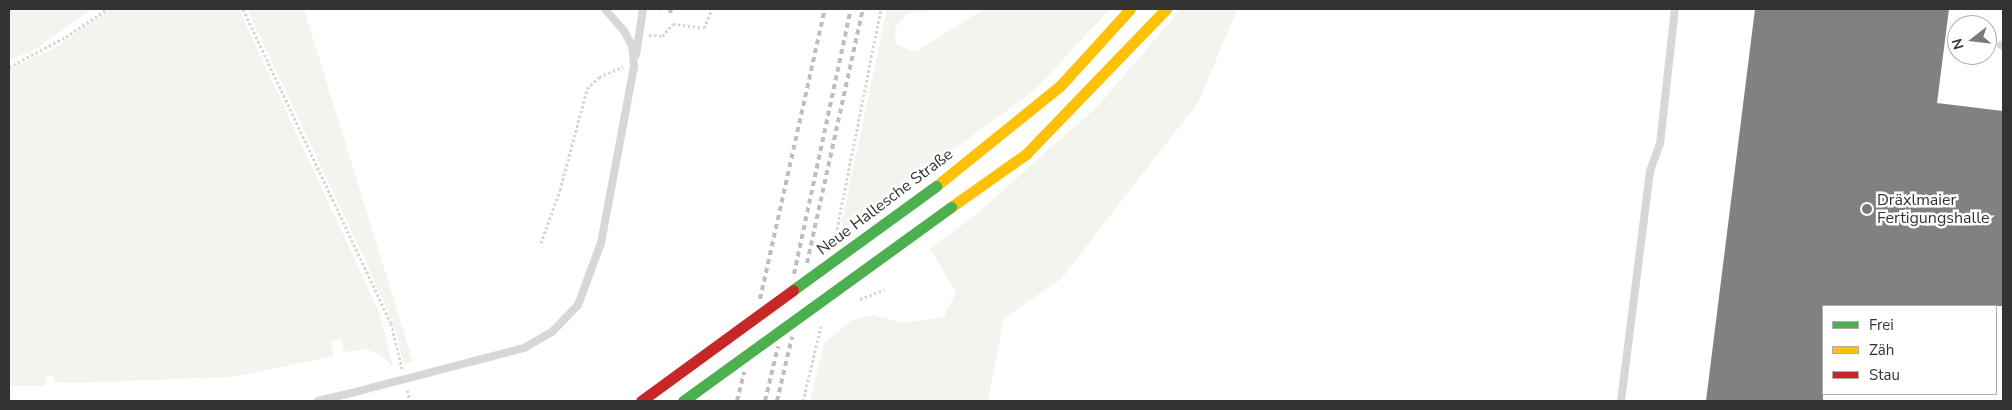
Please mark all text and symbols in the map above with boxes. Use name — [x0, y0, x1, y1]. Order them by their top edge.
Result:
north arrow — [1947, 15, 1997, 65]
text: N — [1947, 36, 1969, 52]
street label: Neue Hallesche Straße — [813, 145, 957, 259]
place label: Dräxlmaier Fertigungshalle — [1877, 190, 1989, 228]
marker: Dräxlmaier Fertigungshalle — [1861, 203, 1873, 215]
legend — [1822, 305, 1997, 395]
text: Frei — [1869, 315, 1894, 335]
text: Zäh — [1869, 340, 1894, 360]
text: Stau — [1869, 365, 1900, 385]

